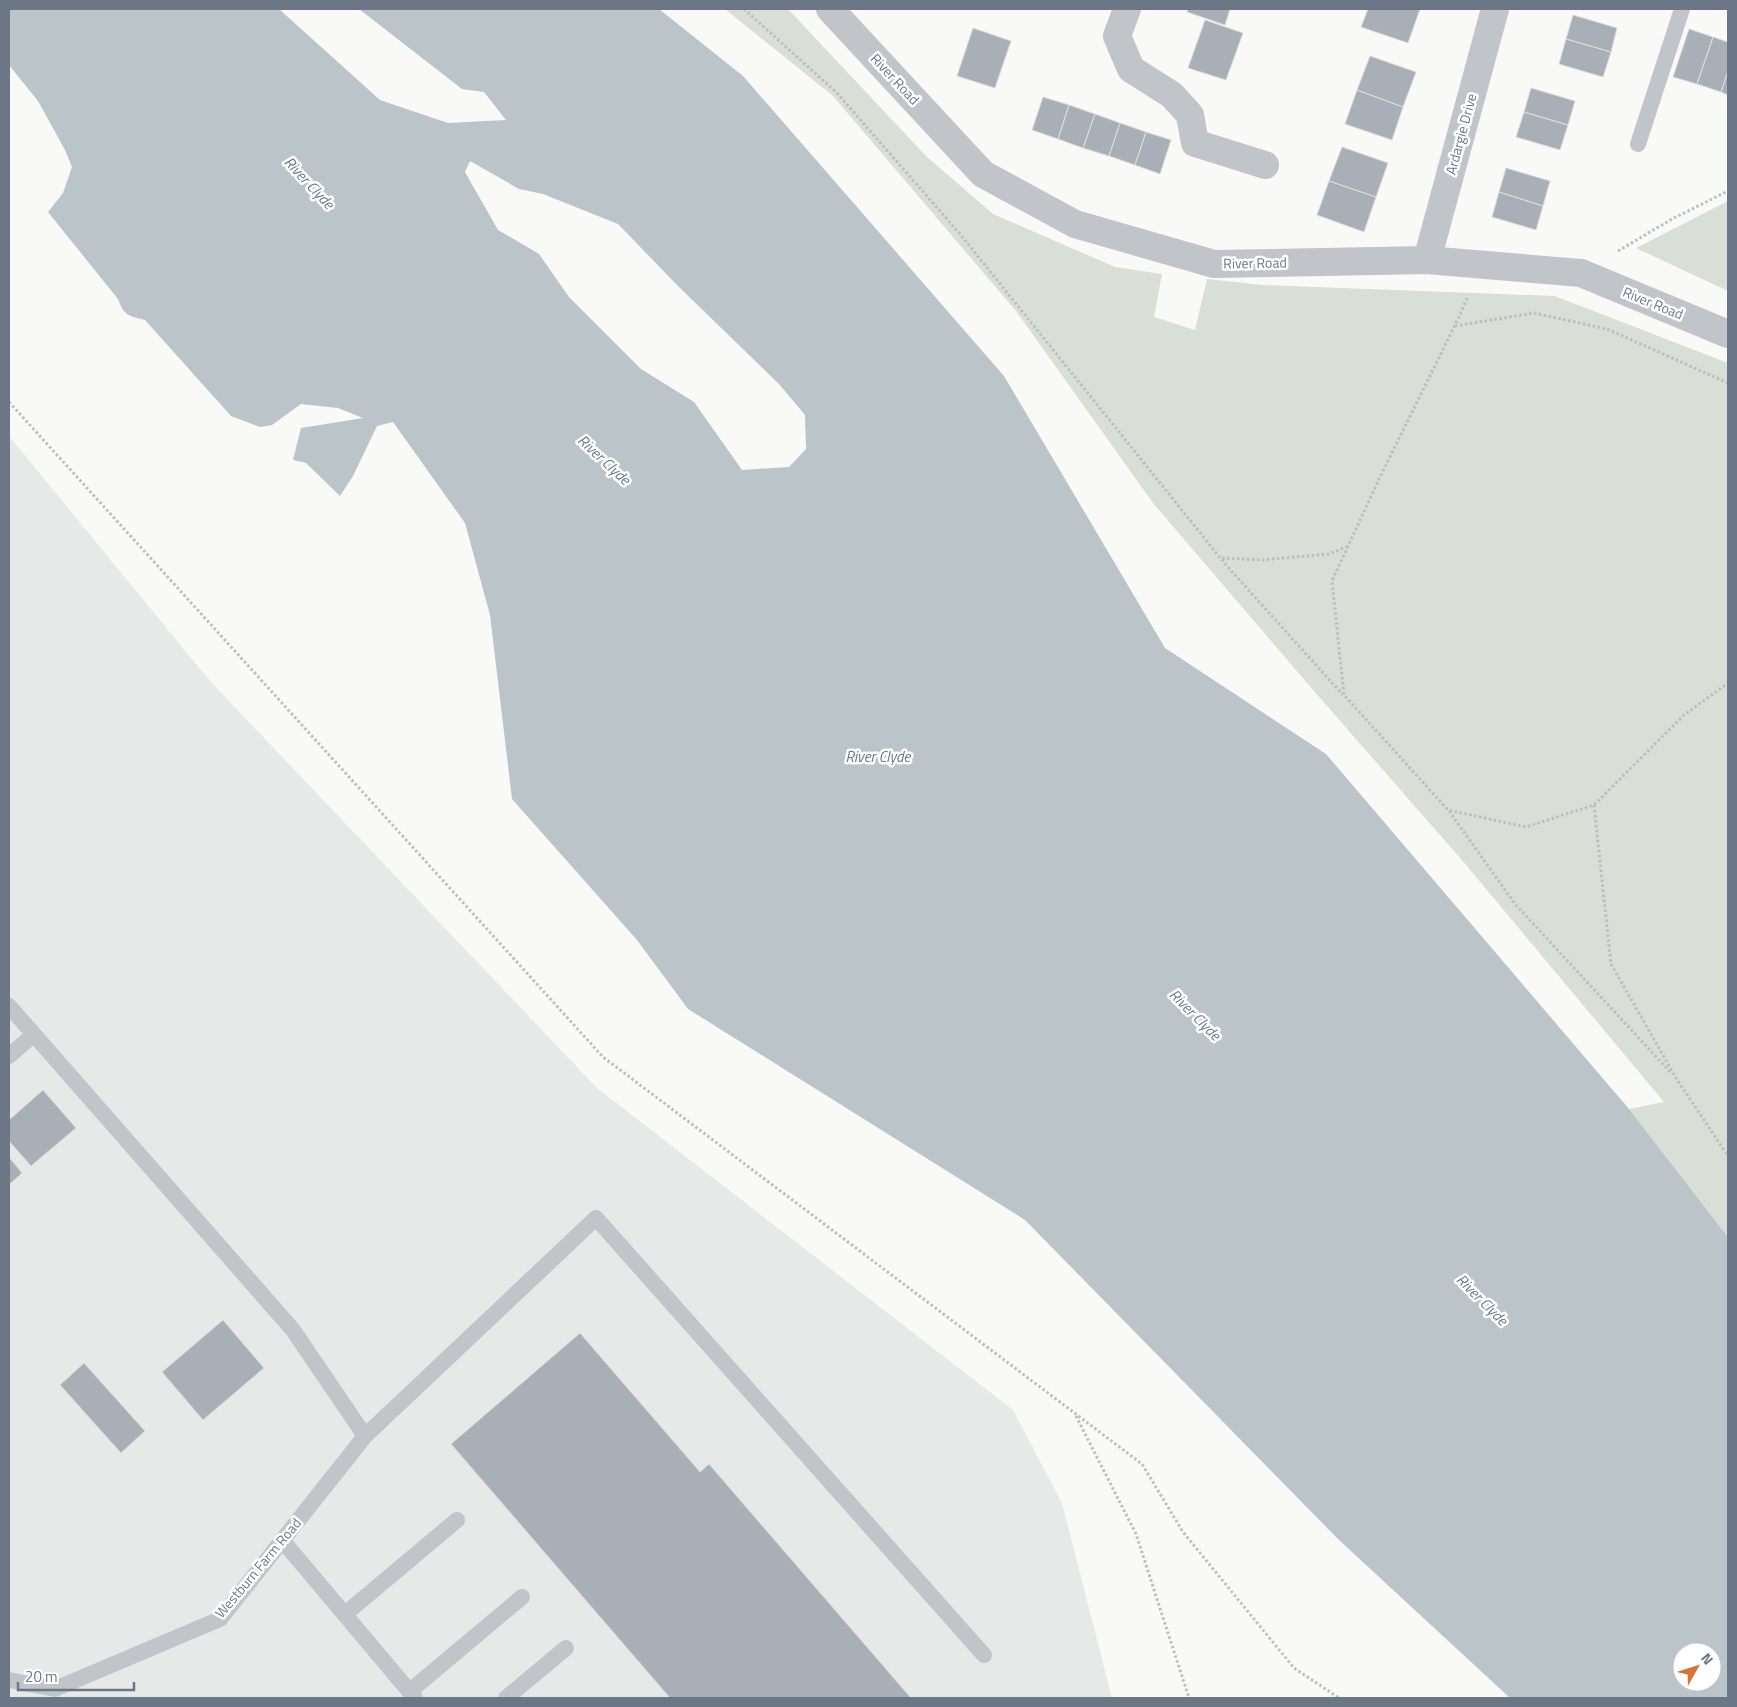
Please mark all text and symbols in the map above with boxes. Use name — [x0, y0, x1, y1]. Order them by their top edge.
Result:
street label: River Road — [866, 48, 925, 109]
street label: Ardargie Drive — [1440, 91, 1481, 177]
water label: River Clyde — [279, 151, 341, 215]
street label: River Road — [1223, 251, 1287, 274]
street label: River Road — [1620, 281, 1687, 324]
water label: River Clyde — [573, 429, 637, 491]
water label: River Clyde — [846, 745, 912, 768]
water label: River Clyde — [1164, 984, 1227, 1047]
water label: River Clyde — [1451, 1269, 1514, 1332]
street label: Westburn Farm Road — [209, 1513, 306, 1622]
north arrow — [1672, 1642, 1722, 1692]
text: N — [1696, 1648, 1719, 1669]
scale bar — [18, 1660, 134, 1692]
text: 20 m — [25, 1665, 58, 1688]

